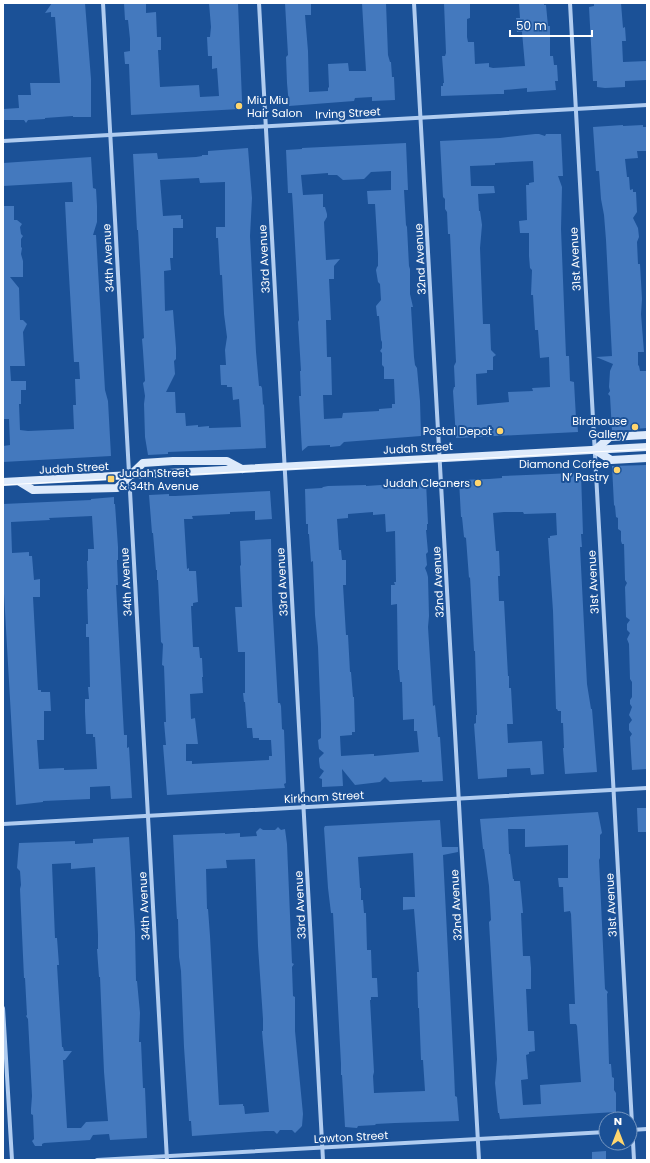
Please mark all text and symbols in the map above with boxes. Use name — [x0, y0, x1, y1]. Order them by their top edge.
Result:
scale bar — [510, 12, 592, 38]
text: 50 m — [516, 17, 547, 34]
place label: Miu Miu Hair Salon — [247, 92, 302, 121]
marker: Miu Miu Hair Salon — [234, 101, 244, 111]
street label: Irving Street — [315, 103, 381, 123]
street label: 34th Avenue — [98, 223, 118, 293]
street label: 32nd Avenue — [410, 223, 430, 295]
street label: 33rd Avenue — [254, 224, 274, 294]
street label: 31st Avenue — [565, 226, 585, 291]
place label: Birdhouse Gallery — [572, 413, 628, 442]
marker: Birdhouse Gallery — [630, 422, 640, 432]
place label: Postal Depot — [423, 423, 492, 439]
marker: Postal Depot — [495, 426, 505, 436]
street label: Judah Street — [383, 438, 453, 458]
place label: Diamond Coffee N’ Pastry — [519, 456, 610, 485]
street label: Judah Street — [39, 458, 109, 478]
place label: Judah Street & 34th Avenue — [119, 465, 199, 494]
marker: Diamond Coffee N’ Pastry — [612, 465, 622, 475]
marker: Judah Street & 34th Avenue — [106, 474, 116, 484]
place label: Judah Cleaners — [383, 475, 470, 491]
marker: Judah Cleaners — [473, 478, 483, 488]
street label: 32nd Avenue — [428, 546, 448, 618]
street label: 34th Avenue — [116, 547, 136, 617]
street label: 33rd Avenue — [272, 547, 292, 617]
street label: 31st Avenue — [583, 549, 603, 614]
street label: Kirkham Street — [284, 787, 364, 807]
street label: 32nd Avenue — [446, 869, 466, 941]
street label: 33rd Avenue — [290, 870, 310, 940]
street label: 34th Avenue — [134, 871, 154, 941]
street label: 31st Avenue — [601, 872, 621, 937]
north arrow — [598, 1111, 638, 1151]
text: N — [614, 1113, 622, 1129]
street label: Lawton Street — [313, 1127, 389, 1147]

